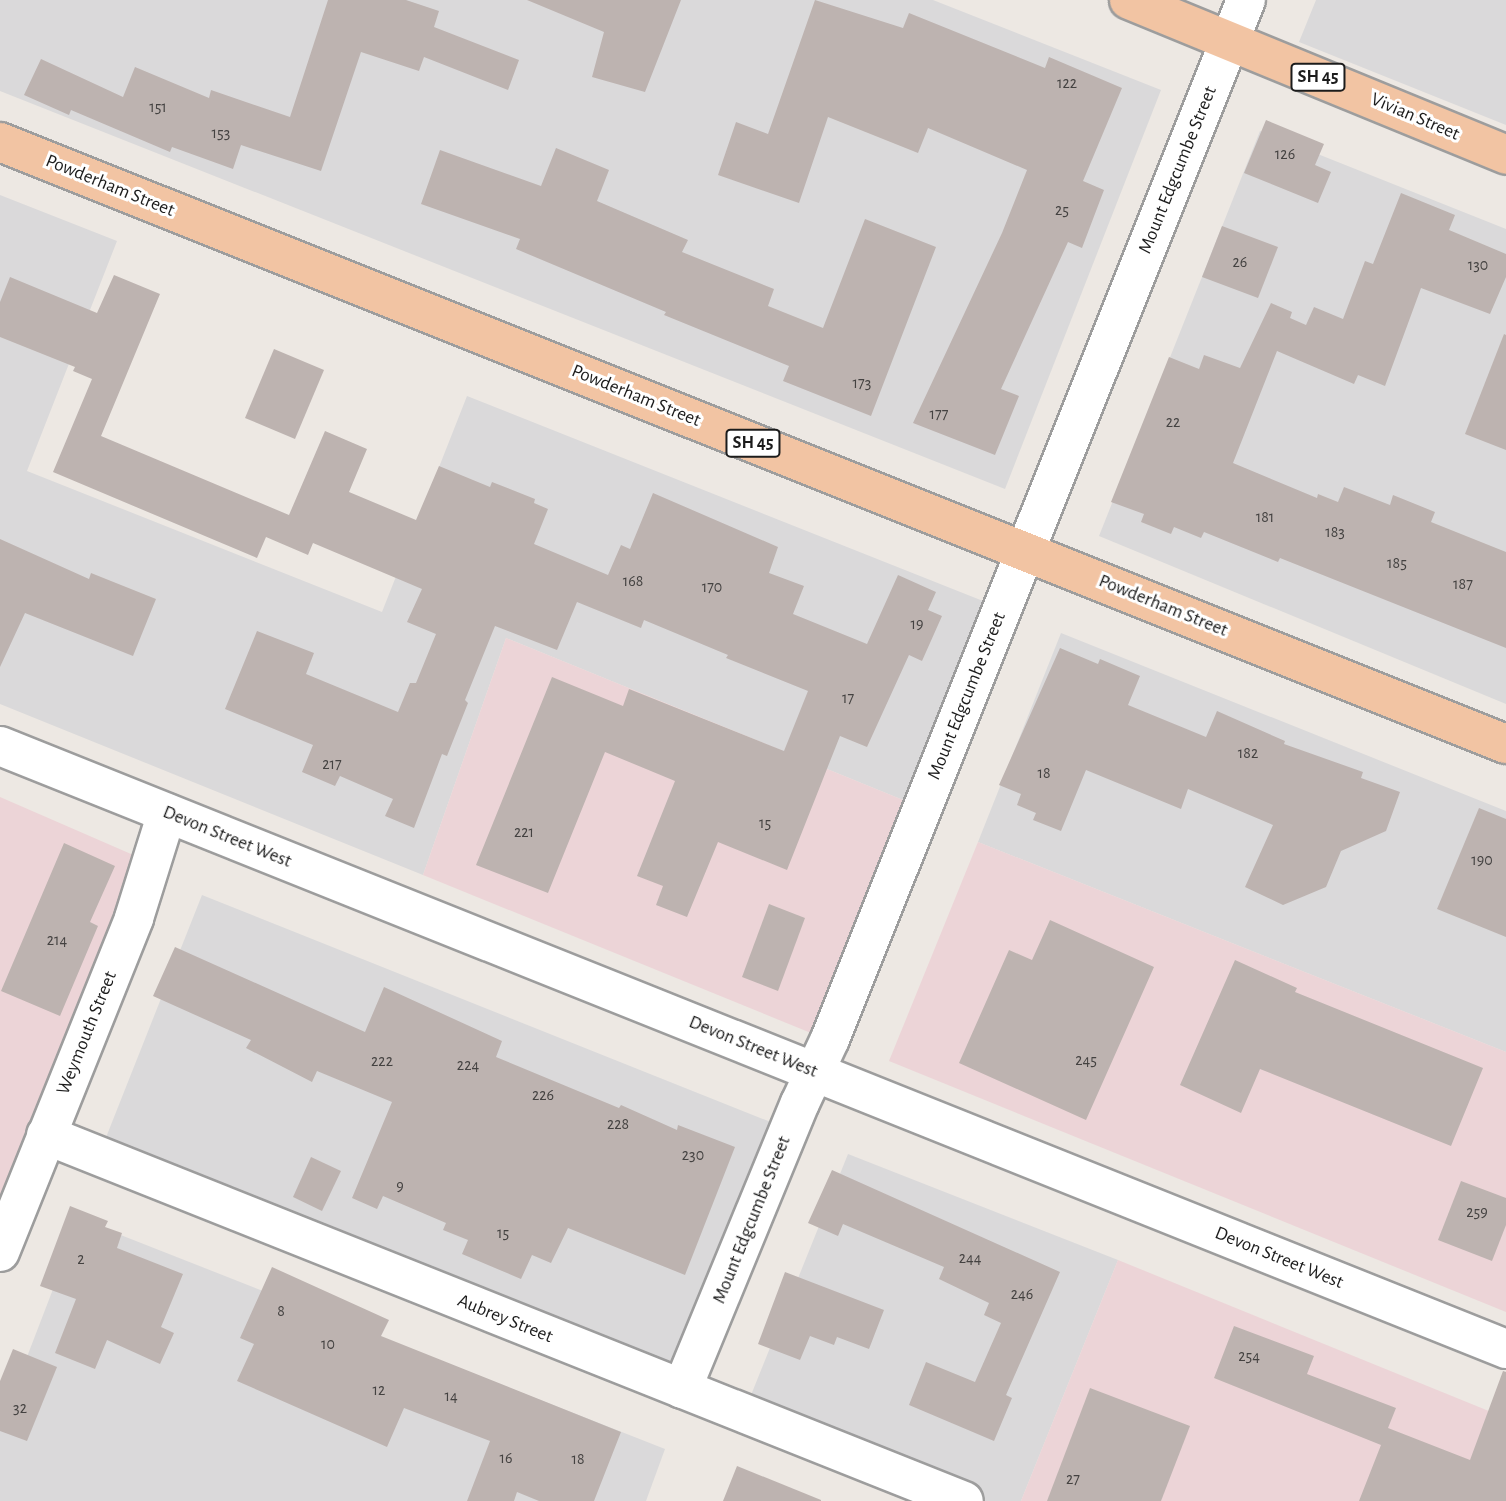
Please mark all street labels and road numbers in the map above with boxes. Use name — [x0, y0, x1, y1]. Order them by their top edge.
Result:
road number: SH 45 — [1290, 62, 1346, 92]
street label: Mount Edgcumbe Street — [1134, 83, 1222, 257]
street label: Vivian Street — [1367, 88, 1463, 146]
street label: Powderham Street — [42, 150, 178, 222]
street label: Powderham Street — [568, 360, 704, 432]
road number: SH 45 — [725, 428, 781, 458]
street label: Powderham Street — [1095, 570, 1231, 642]
street label: Mount Edgcumbe Street — [923, 609, 1011, 783]
street label: Devon Street West — [159, 801, 295, 873]
street label: Weymouth Street — [52, 968, 122, 1098]
street label: Devon Street West — [685, 1011, 821, 1083]
street label: Mount Edgcumbe Street — [708, 1133, 796, 1307]
street label: Devon Street West — [1211, 1222, 1347, 1294]
street label: Aubrey Street — [454, 1290, 556, 1348]

